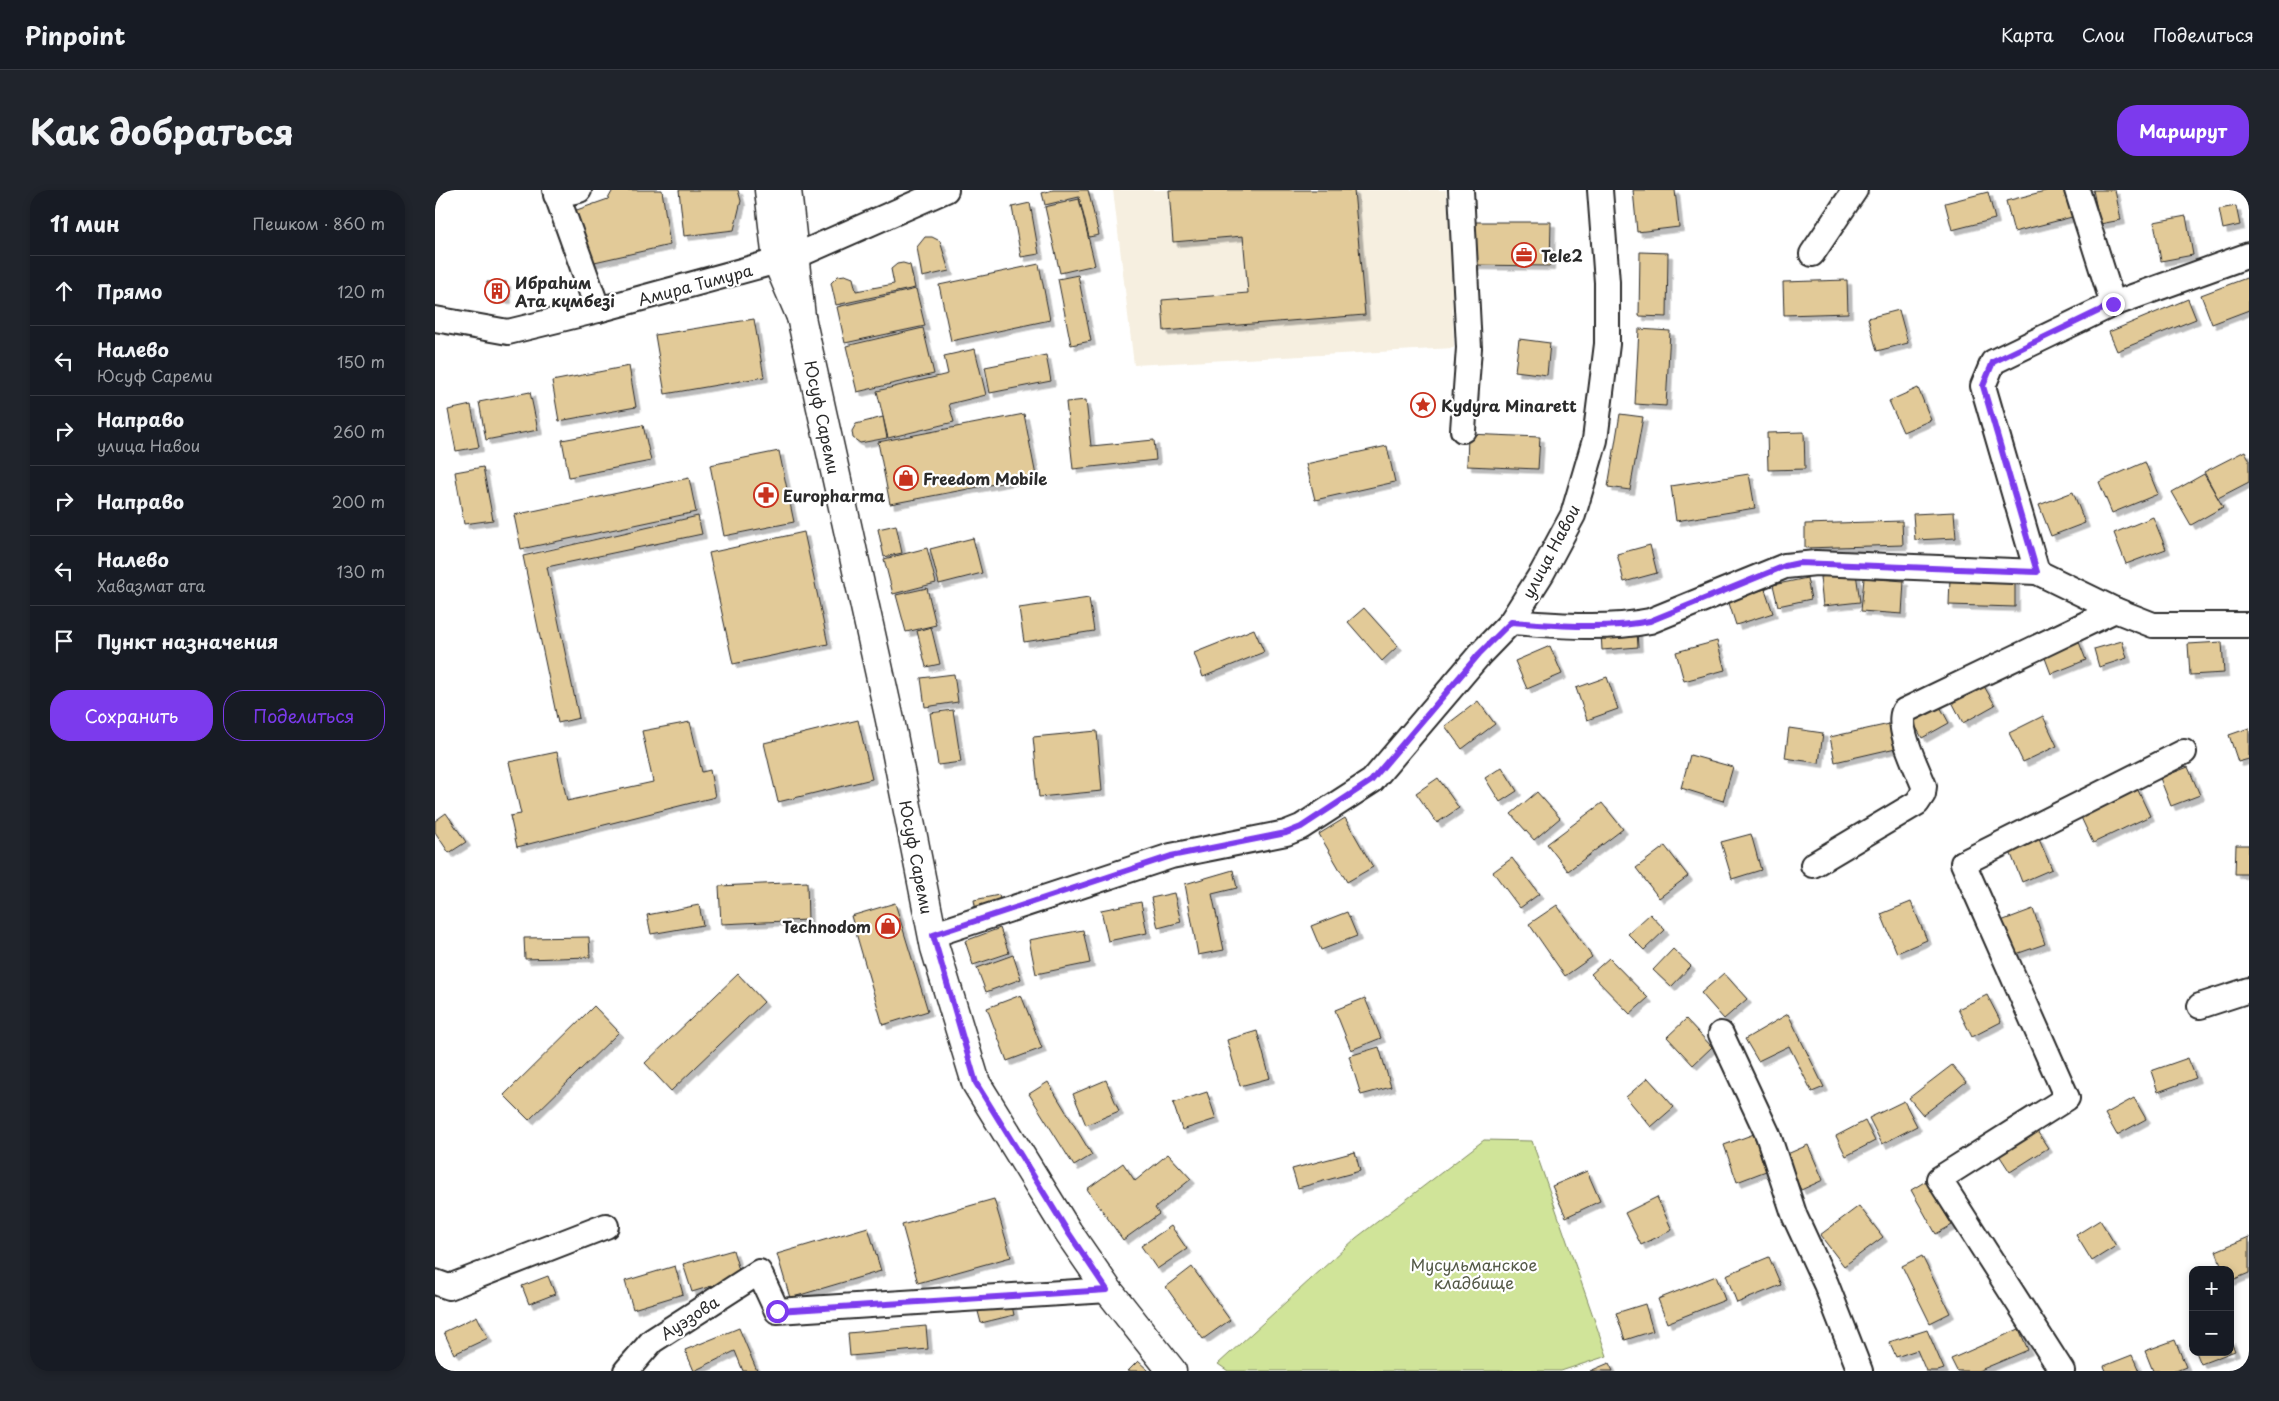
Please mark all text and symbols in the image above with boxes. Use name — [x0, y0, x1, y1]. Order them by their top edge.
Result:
text: Pinpoint — [25, 17, 126, 53]
text: Карта — [2001, 21, 2054, 48]
text: Слои — [2082, 21, 2125, 48]
text: Поделиться — [2153, 21, 2254, 48]
text: Как добраться — [30, 104, 294, 157]
button: Маршрут — [2117, 105, 2249, 156]
text: 11 мин — [50, 207, 120, 239]
text: Пешком · 860 m — [253, 211, 385, 235]
office icon: Tele2 — [1511, 242, 1537, 268]
place label: Tele2 — [1541, 243, 1583, 267]
street label: Амира Тимура — [635, 257, 755, 311]
place label: Ибраhим Ата күмбезі — [514, 270, 615, 312]
icon: ahead — [50, 277, 78, 305]
text: Прямо — [97, 277, 162, 305]
building icon: Ибраhим Ата күмбезі — [484, 278, 510, 304]
text: 120 m — [338, 279, 385, 303]
route end — [2102, 293, 2125, 316]
text: Налево — [97, 335, 169, 363]
icon: left — [50, 347, 78, 375]
text: 150 m — [337, 349, 385, 373]
street label: Юсуф Сареми — [799, 358, 847, 476]
text: Юсуф Сареми — [97, 363, 213, 387]
place icon: Kydyra Minarett — [1410, 392, 1436, 418]
place label: Kydyra Minarett — [1441, 393, 1577, 417]
text: Направо — [97, 405, 184, 433]
icon: right — [50, 417, 78, 445]
text: 260 m — [333, 419, 385, 443]
text: улица Навои — [97, 433, 200, 457]
shop icon: Freedom Mobile — [893, 465, 919, 491]
place label: Freedom Mobile — [923, 466, 1047, 490]
pharmacy icon: Europharma — [753, 482, 779, 508]
place label: Europharma — [783, 483, 885, 507]
icon: right — [50, 487, 78, 515]
text: Направо — [97, 487, 184, 515]
text: 200 m — [332, 489, 385, 513]
street label: улица Навои — [1515, 500, 1585, 602]
text: Налево — [97, 545, 169, 573]
icon: left — [50, 557, 78, 585]
text: 130 m — [337, 559, 385, 583]
text: Хавазмат ата — [97, 573, 205, 597]
icon: arrive — [50, 627, 78, 655]
text: Пункт назначения — [97, 627, 278, 655]
button: Сохранить — [50, 690, 213, 741]
button: Поделиться — [223, 690, 385, 741]
street label: Юсуф Сареми — [894, 798, 940, 916]
shop icon: Technodom — [875, 913, 901, 939]
place label: Technodom — [782, 914, 871, 938]
park label: Мусульманское кладбище — [1411, 1252, 1538, 1294]
map controls — [2189, 1266, 2234, 1356]
button: + — [2189, 1266, 2234, 1311]
street label: Ауэзова — [655, 1289, 723, 1345]
route start — [766, 1300, 789, 1323]
button: − — [2189, 1311, 2234, 1356]

